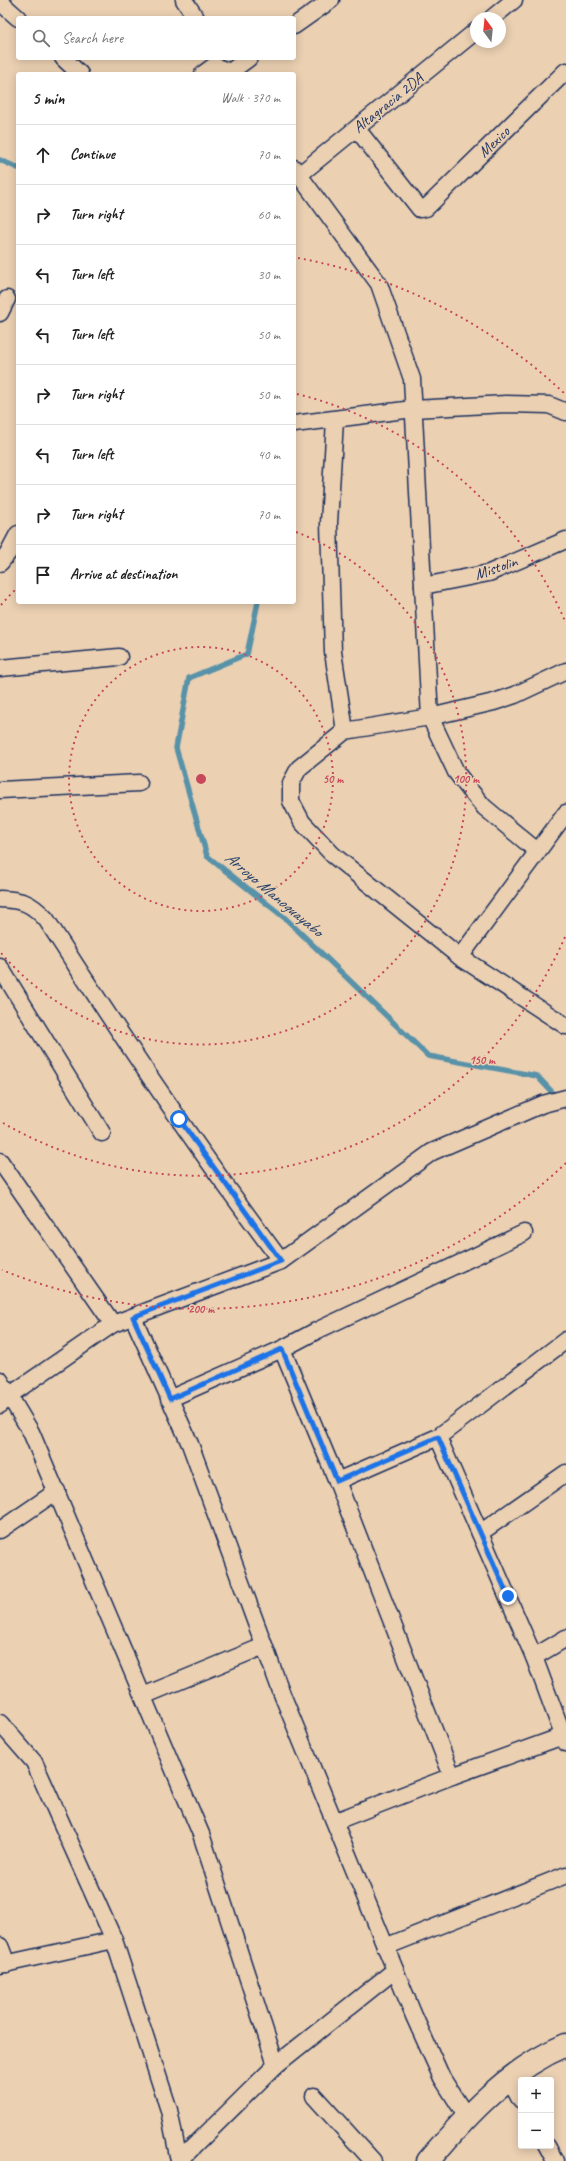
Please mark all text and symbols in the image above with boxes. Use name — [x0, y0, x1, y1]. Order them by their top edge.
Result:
north arrow — [470, 12, 506, 48]
search box — [16, 16, 296, 60]
icon: search — [30, 27, 52, 49]
text: Search here — [62, 29, 123, 48]
street label: Altagracia 2DA — [349, 68, 428, 137]
text: 5 min — [32, 88, 64, 109]
text: Walk · 370 m — [221, 90, 280, 106]
street label: Mexico — [474, 121, 515, 162]
icon: ahead — [32, 144, 54, 166]
text: Continue — [70, 145, 115, 164]
text: 70 m — [258, 147, 280, 163]
icon: right — [32, 204, 54, 226]
text: Turn right — [70, 205, 123, 224]
text: 60 m — [258, 207, 280, 223]
icon: left — [32, 264, 54, 286]
text: Turn left — [70, 265, 113, 284]
text: 30 m — [258, 267, 280, 283]
icon: left — [32, 324, 54, 346]
text: Turn left — [70, 325, 113, 344]
text: 50 m — [258, 327, 280, 343]
icon: right — [32, 384, 54, 406]
text: Turn right — [70, 385, 123, 404]
text: 50 m — [258, 387, 280, 403]
icon: left — [32, 444, 54, 466]
text: Turn left — [70, 445, 113, 464]
text: 40 m — [258, 447, 280, 463]
icon: right — [32, 504, 54, 526]
text: Turn right — [70, 505, 123, 524]
text: 70 m — [258, 507, 280, 523]
street label: Mistolin — [472, 551, 521, 585]
icon: arrive — [32, 564, 54, 586]
text: Arrive at destination — [70, 565, 177, 584]
text: 50 m — [323, 771, 344, 787]
text: 100 m — [453, 771, 480, 787]
centre of rings — [194, 772, 208, 786]
water label: Arroyo Manoguayabo — [221, 847, 330, 943]
text: 150 m — [469, 1052, 496, 1068]
route start — [170, 1110, 188, 1128]
text: 200 m — [188, 1301, 215, 1317]
route end — [499, 1587, 517, 1605]
map controls — [518, 2077, 554, 2149]
button: + — [518, 2077, 554, 2113]
button: − — [518, 2113, 554, 2149]

